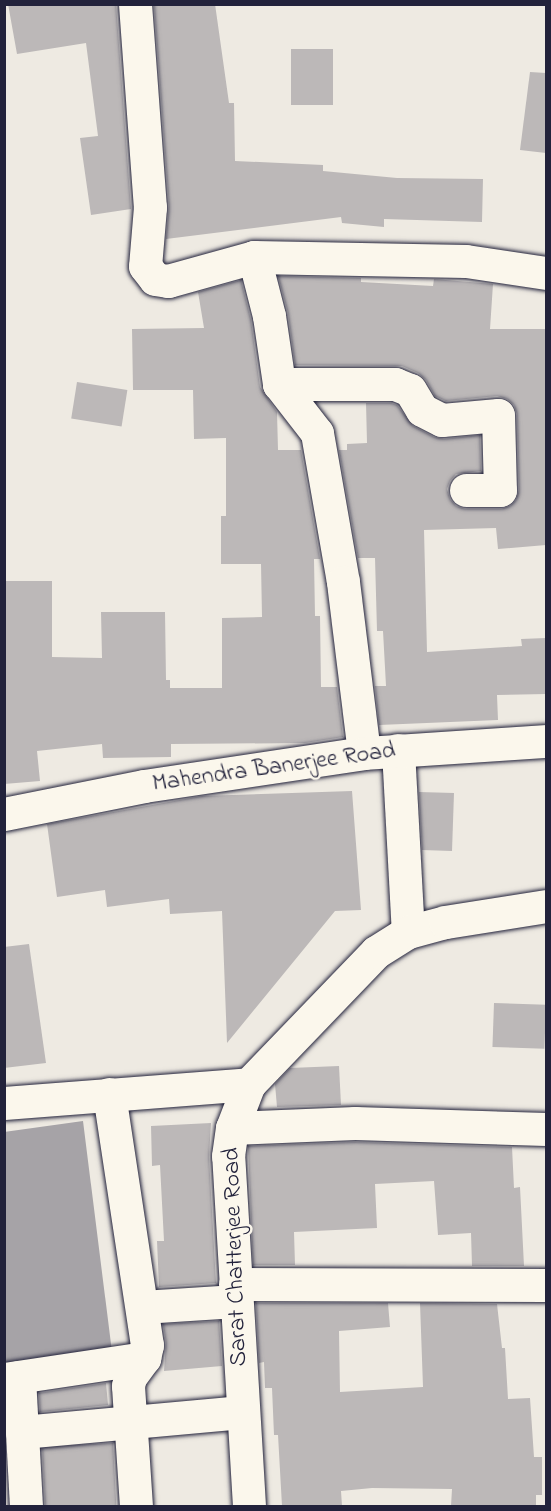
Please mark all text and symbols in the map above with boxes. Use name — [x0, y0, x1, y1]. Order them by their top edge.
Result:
street label: Mahendra Banerjee Road — [151, 737, 397, 799]
street label: Sarat Chatterjee Road — [218, 1147, 254, 1367]

